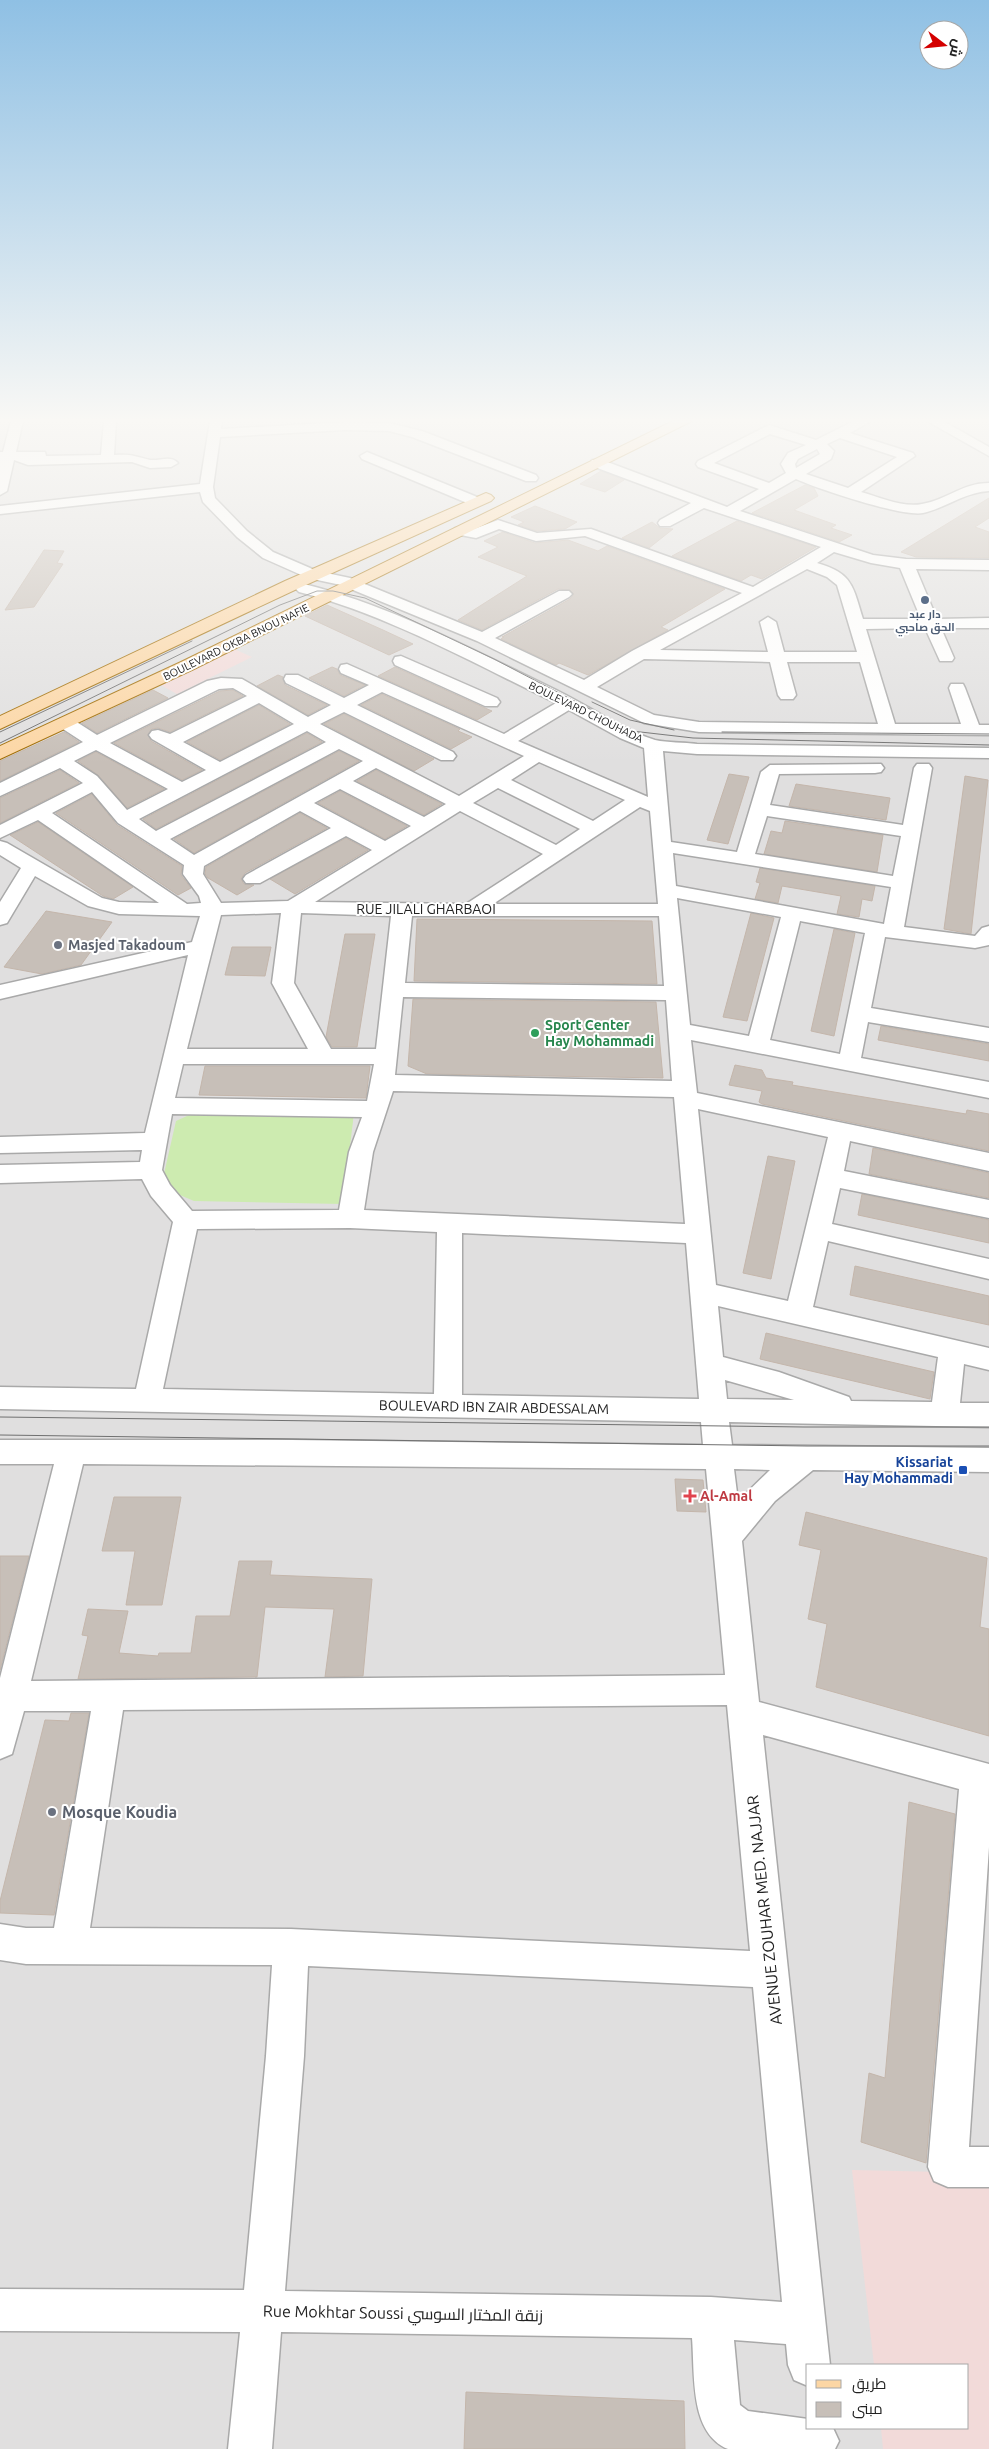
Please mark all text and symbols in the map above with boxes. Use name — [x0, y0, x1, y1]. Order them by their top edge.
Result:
north arrow — [919, 20, 969, 70]
text: ش — [945, 37, 967, 59]
marker: دار عبد الحق صاحبي — [919, 594, 931, 606]
street label: BOULEVARD OKBA BNOU NAFIE — [161, 601, 311, 683]
place label: دار عبد الحق صاحبي — [895, 608, 955, 637]
street label: BOULEVARD CHOUHADA — [527, 679, 646, 745]
street label: RUE JILALI GHARBAOI — [356, 901, 496, 917]
place label: Masjed Takadoum — [68, 937, 186, 953]
marker: Masjed Takadoum — [52, 939, 64, 951]
place label: Sport Center Hay Mohammadi — [545, 1017, 654, 1049]
marker: Sport Center Hay Mohammadi — [529, 1027, 541, 1039]
street label: BOULEVARD IBN ZAIR ABDESSALAM — [379, 1397, 609, 1417]
place label: Kissariat Hay Mohammadi — [844, 1454, 953, 1486]
marker: Kissariat Hay Mohammadi — [957, 1464, 969, 1476]
place label: Al-Amal — [700, 1488, 752, 1504]
marker: Al-Amal — [684, 1490, 696, 1502]
street label: AVENUE ZOUHAR MED. NAJJAR — [743, 1794, 785, 2026]
place label: Mosque Koudia — [62, 1803, 177, 1821]
marker: Mosque Koudia — [46, 1806, 58, 1818]
street label: Rue Mokhtar Soussi زنقة المختار السوسي — [263, 2302, 543, 2328]
legend — [806, 2364, 969, 2429]
text: طريق — [852, 2375, 886, 2394]
text: مبنى — [852, 2400, 883, 2419]

